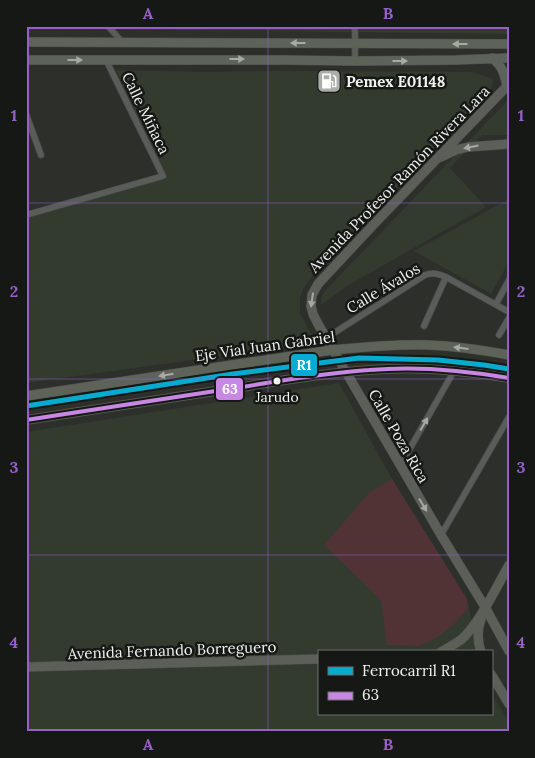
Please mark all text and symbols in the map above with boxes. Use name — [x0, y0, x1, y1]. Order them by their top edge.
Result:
text: A — [143, 3, 154, 23]
text: B — [383, 3, 394, 23]
one-way arrow — [289, 39, 305, 47]
one-way arrow — [452, 40, 468, 48]
one-way arrow — [230, 55, 246, 63]
one-way arrow — [67, 56, 83, 64]
one-way arrow — [392, 56, 408, 64]
fuel station icon: Pemex E01148 — [316, 68, 342, 94]
street label: Calle Miñaca — [118, 69, 174, 157]
place label: Pemex E01148 — [346, 72, 445, 91]
street label: Avenida Profesor Ramón Rivera Lara — [304, 81, 494, 277]
text: 1 — [11, 105, 17, 125]
text: 1 — [518, 105, 524, 125]
one-way arrow — [462, 143, 478, 151]
street label: Calle Ávalos — [343, 259, 423, 317]
text: 2 — [10, 281, 18, 301]
text: 2 — [517, 281, 525, 301]
one-way arrow — [308, 292, 316, 308]
street label: Eje Vial Juan Gabriel — [194, 327, 336, 365]
one-way arrow — [452, 344, 468, 352]
line badge: R1 — [290, 353, 318, 377]
text: R1 — [296, 356, 312, 374]
one-way arrow — [158, 371, 174, 379]
marker: Jarudo — [272, 376, 282, 386]
line badge: 63 — [215, 377, 244, 401]
text: 63 — [222, 380, 238, 398]
street label: Calle Poza Rica — [365, 386, 434, 486]
place label: Jarudo — [254, 388, 299, 406]
one-way arrow — [420, 416, 428, 431]
text: 3 — [10, 457, 19, 477]
text: 3 — [517, 457, 526, 477]
one-way arrow — [418, 498, 427, 511]
text: 4 — [10, 632, 19, 652]
text: 4 — [517, 632, 526, 652]
street label: Avenida Fernando Borreguero — [66, 637, 277, 663]
legend — [318, 650, 492, 716]
text: Ferrocarril R1 — [362, 661, 456, 680]
text: 63 — [362, 685, 379, 704]
text: A — [143, 734, 154, 754]
text: B — [383, 734, 394, 754]

